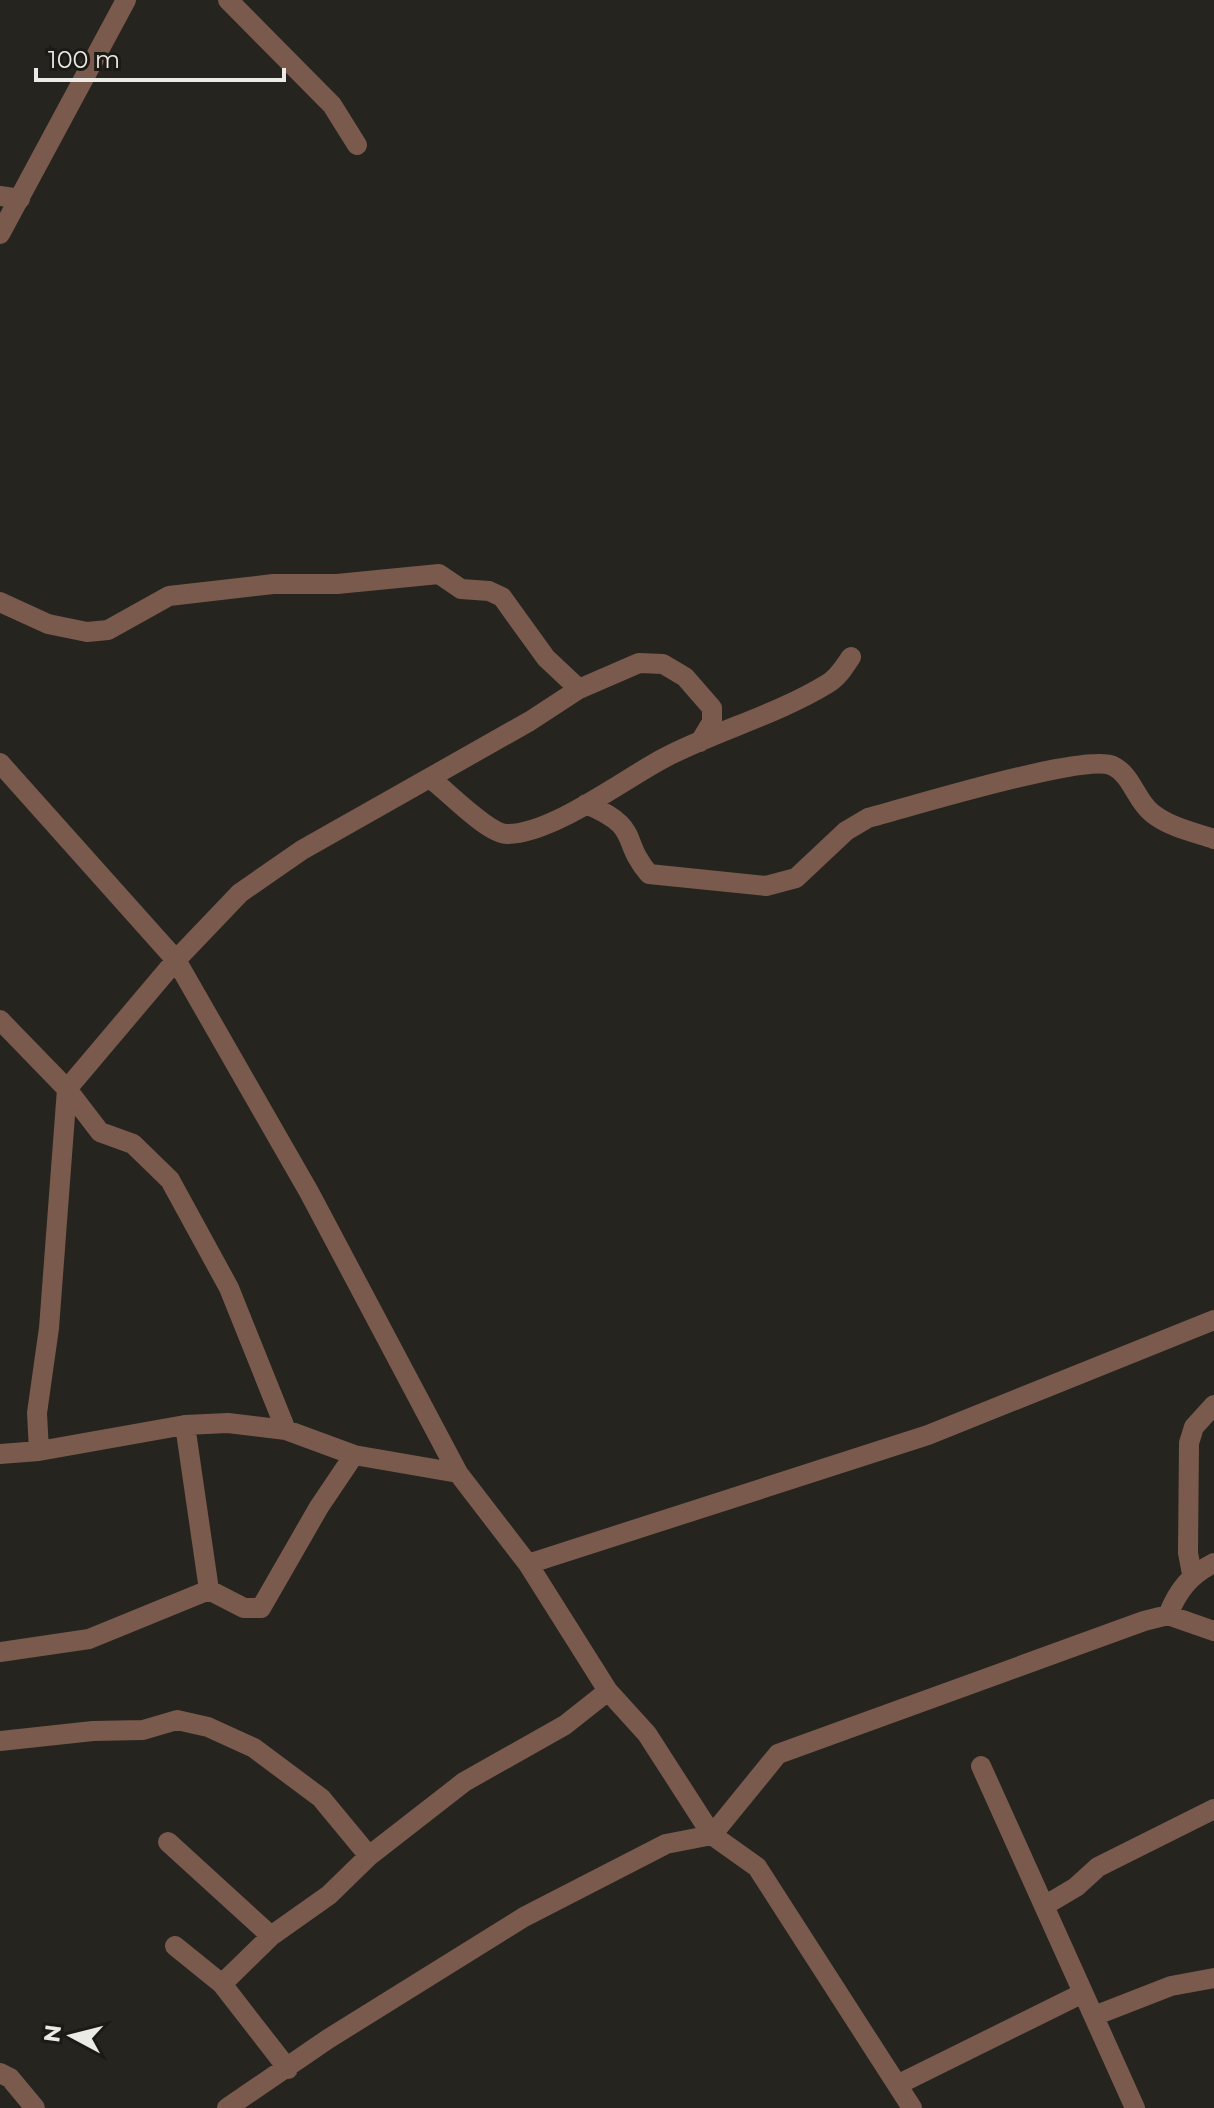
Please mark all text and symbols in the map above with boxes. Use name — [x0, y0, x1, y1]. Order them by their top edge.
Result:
scale bar — [36, 32, 284, 82]
text: 100 m — [48, 45, 120, 74]
north arrow — [32, 1996, 112, 2076]
text: N — [38, 2023, 67, 2044]

